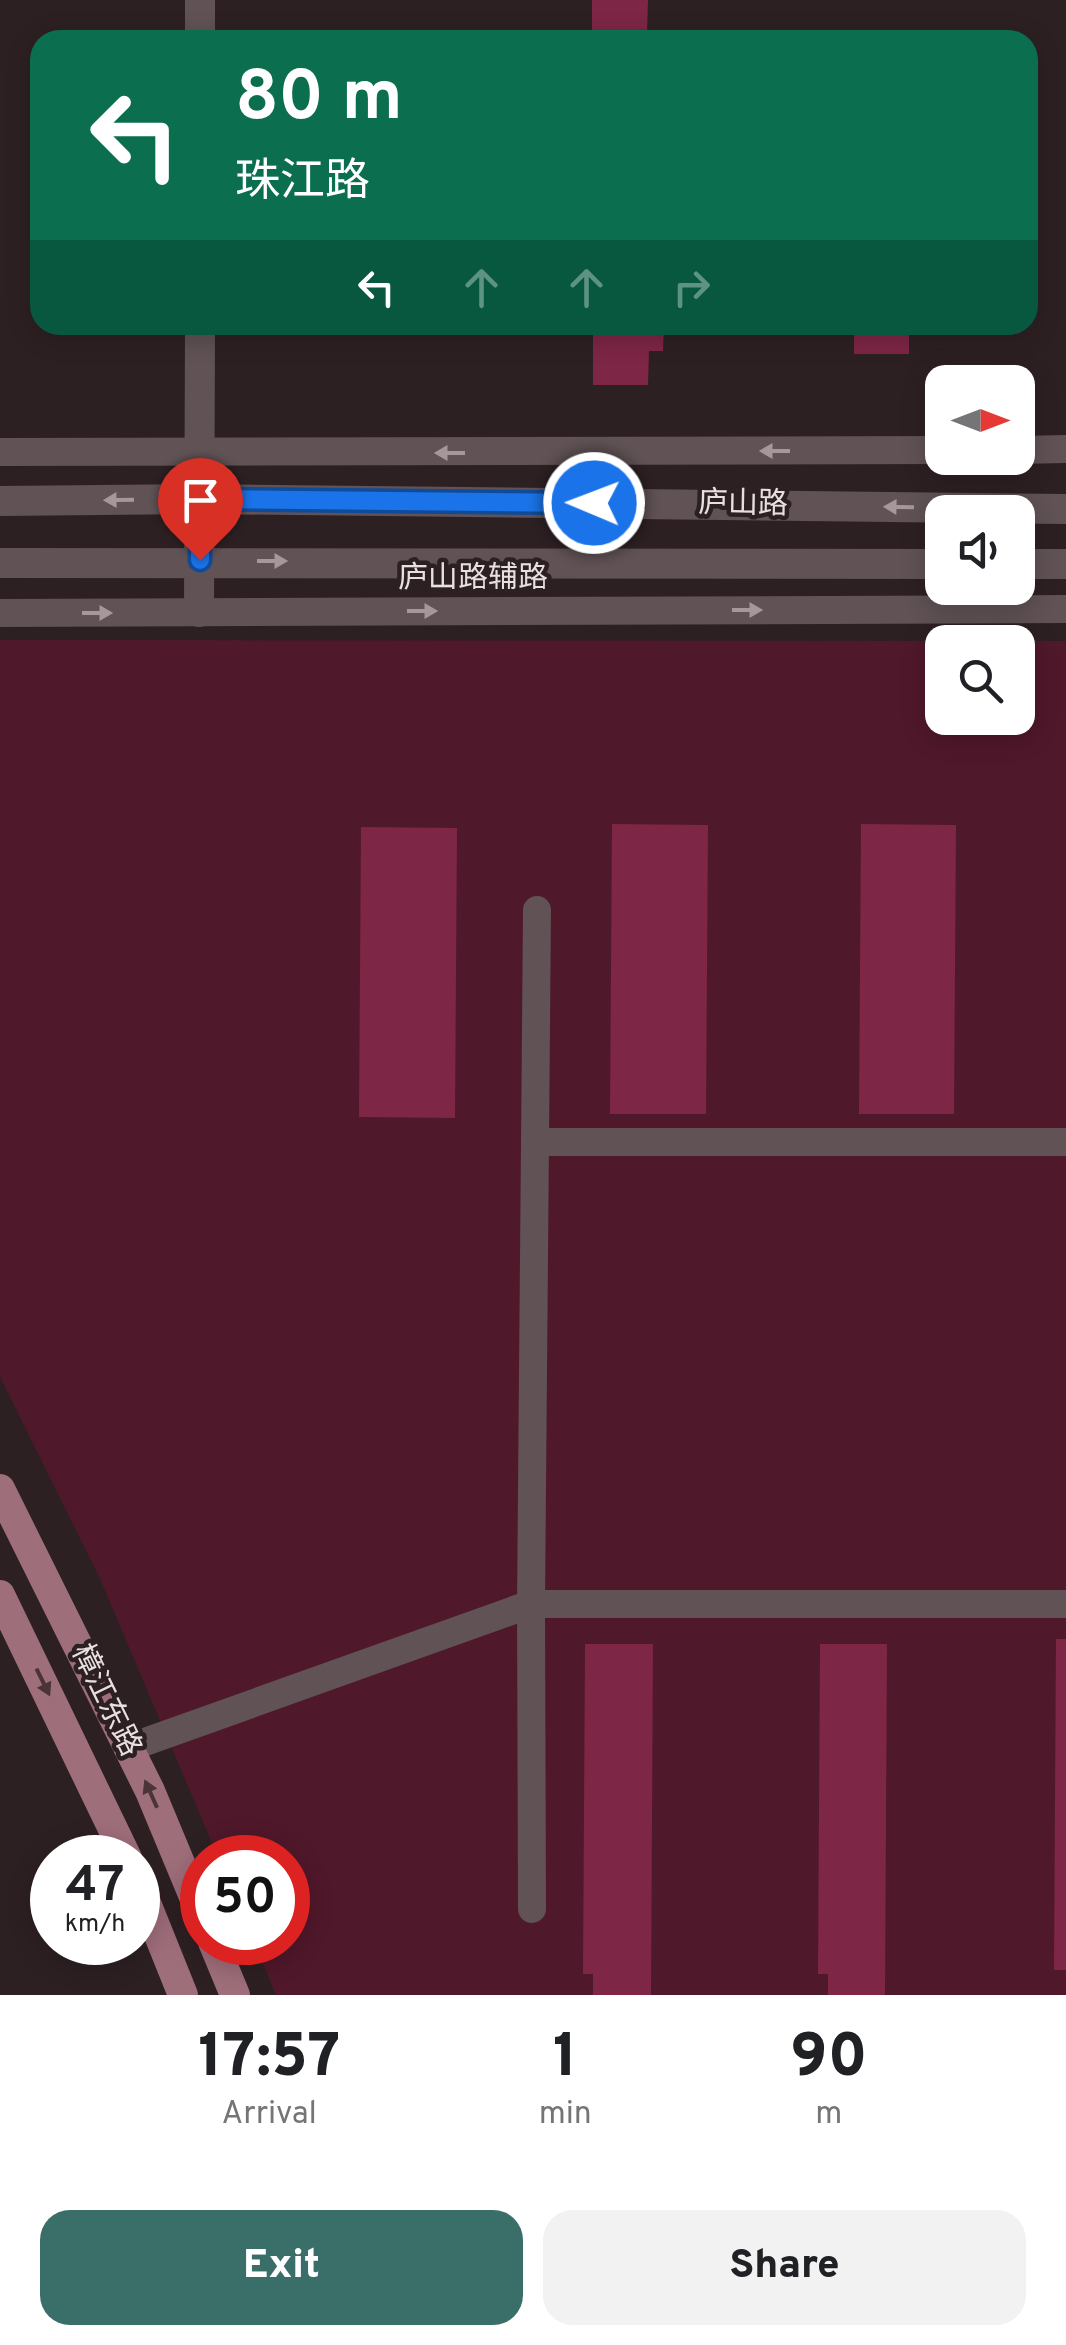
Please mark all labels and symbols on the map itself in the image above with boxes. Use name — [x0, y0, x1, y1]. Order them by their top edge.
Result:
north arrow — [925, 365, 1035, 475]
one-way arrow — [759, 443, 791, 459]
one-way arrow — [434, 445, 466, 461]
position arrow — [542, 451, 646, 555]
pin — [158, 458, 243, 561]
street label: 庐山路 — [698, 486, 788, 524]
one-way arrow — [102, 492, 134, 508]
one-way arrow — [882, 499, 914, 515]
one-way arrow — [257, 553, 289, 569]
street label: 庐山路辅路 — [398, 561, 548, 598]
one-way arrow — [732, 602, 764, 618]
one-way arrow — [407, 603, 439, 619]
one-way arrow — [82, 605, 114, 621]
street label: 樟江东路 — [62, 1639, 148, 1763]
one-way arrow — [34, 1668, 51, 1697]
one-way arrow — [143, 1780, 159, 1809]
speed limit sign: 50 — [180, 1835, 310, 1965]

